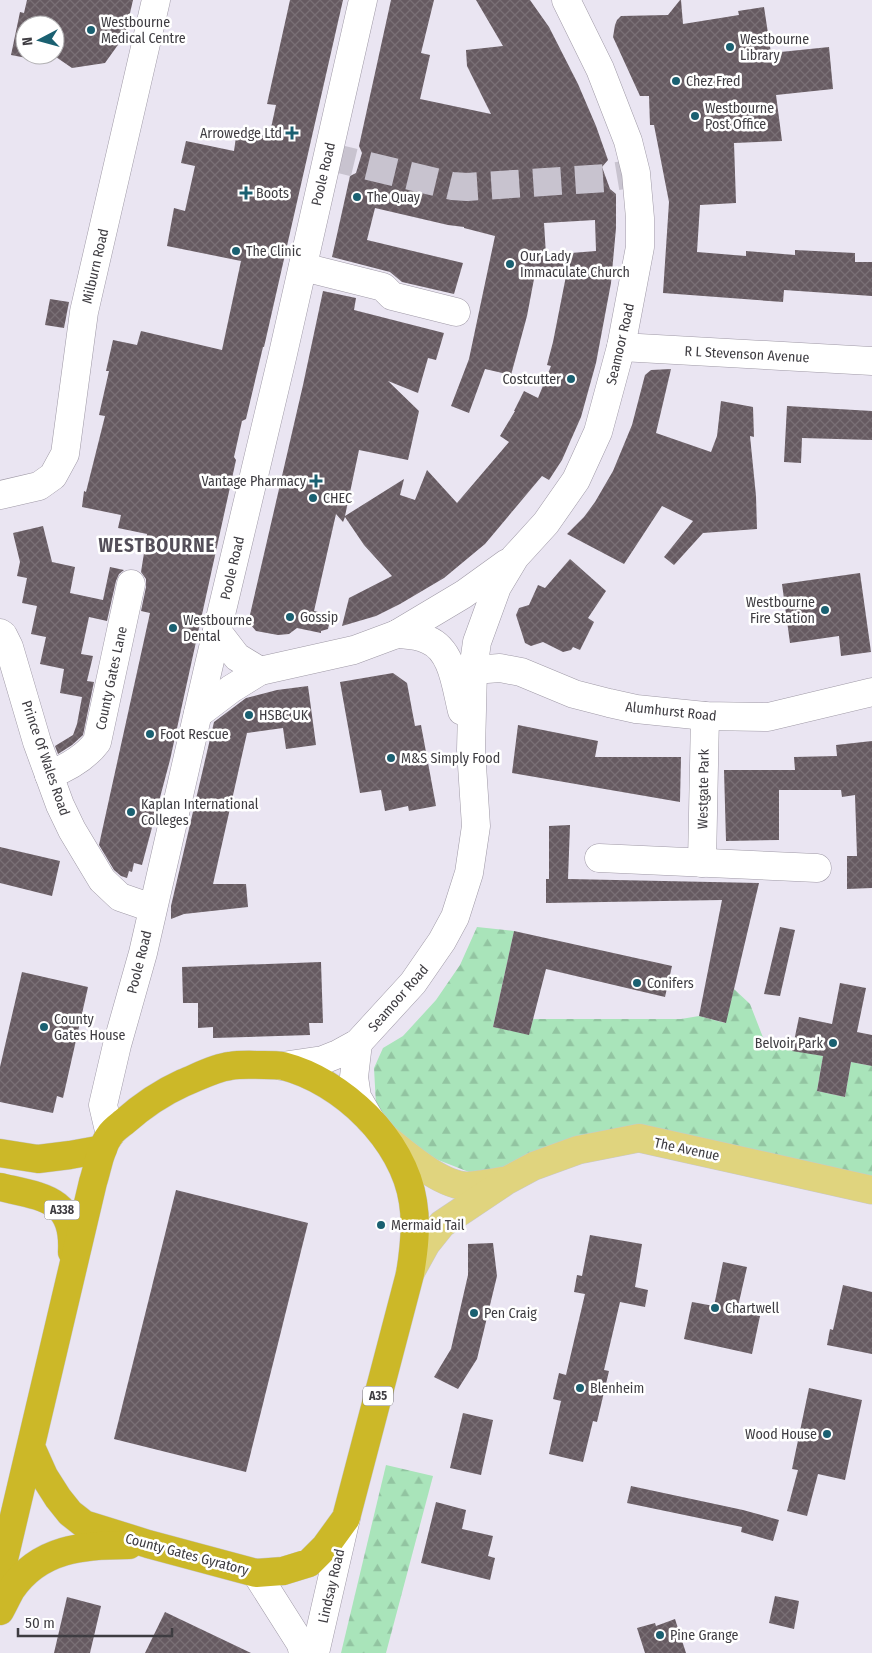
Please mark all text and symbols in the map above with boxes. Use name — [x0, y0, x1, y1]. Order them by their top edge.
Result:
place label: Westbourne Medical Centre — [101, 14, 186, 47]
north arrow — [15, 15, 65, 65]
marker: Westbourne Medical Centre — [85, 24, 97, 36]
place label: Westbourne Library — [740, 31, 809, 64]
text: N — [19, 36, 36, 46]
marker: Westbourne Library — [724, 41, 736, 53]
place label: Chez Fred — [686, 73, 741, 90]
marker: Chez Fred — [670, 75, 682, 87]
place label: Westbourne Post Office — [705, 100, 774, 133]
marker: Westbourne Post Office — [689, 110, 701, 122]
place label: Arrowedge Ltd — [200, 125, 282, 142]
marker: Arrowedge Ltd — [286, 127, 298, 139]
street label: Poole Road — [308, 141, 339, 207]
place label: Boots — [256, 185, 289, 202]
marker: Boots — [240, 187, 252, 199]
place label: The Quay — [367, 189, 421, 206]
marker: The Quay — [351, 191, 363, 203]
street label: Milburn Road — [79, 227, 112, 305]
place label: The Clinic — [246, 243, 301, 260]
marker: The Clinic — [230, 245, 242, 257]
place label: Our Lady Immaculate Church — [520, 248, 630, 281]
marker: Our Lady Immaculate Church — [504, 258, 516, 270]
street label: Seamoor Road — [603, 302, 638, 387]
street label: R L Stevenson Avenue — [684, 343, 810, 366]
place label: Costcutter — [503, 371, 561, 388]
marker: Costcutter — [565, 373, 577, 385]
place label: Vantage Pharmacy — [201, 473, 307, 490]
marker: Vantage Pharmacy — [310, 475, 322, 487]
place label: CHEC — [323, 490, 352, 507]
marker: CHEC — [307, 492, 319, 504]
district label: WESTBOURNE — [98, 534, 216, 557]
street label: Poole Road — [217, 535, 248, 601]
place label: Westbourne Fire Station — [746, 594, 815, 627]
marker: Westbourne Fire Station — [819, 604, 831, 616]
place label: Gossip — [300, 609, 338, 626]
marker: Gossip — [284, 611, 296, 623]
place label: Westbourne Dental — [183, 612, 252, 645]
marker: Westbourne Dental — [167, 622, 179, 634]
street label: County Gates Lane — [92, 625, 131, 732]
street label: Prince Of Wales Road — [18, 698, 73, 818]
street label: Alumhurst Road — [625, 698, 717, 725]
place label: HSBC UK — [259, 707, 309, 724]
marker: HSBC UK — [243, 709, 255, 721]
place label: Foot Rescue — [160, 726, 229, 743]
marker: Foot Rescue — [144, 728, 156, 740]
street label: Westgate Park — [694, 748, 713, 829]
place label: M&S Simply Food — [401, 750, 500, 767]
marker: M&S Simply Food — [385, 752, 397, 764]
place label: Kaplan International Colleges — [141, 796, 259, 829]
marker: Kaplan International Colleges — [125, 806, 137, 818]
street label: Poole Road — [123, 929, 156, 995]
street label: Seamoor Road — [365, 961, 432, 1035]
place label: Conifers — [647, 975, 694, 992]
marker: Conifers — [631, 977, 643, 989]
place label: County Gates House — [54, 1011, 126, 1044]
marker: County Gates House — [38, 1021, 50, 1033]
place label: Belvoir Park — [755, 1035, 823, 1052]
marker: Belvoir Park — [827, 1037, 839, 1049]
street label: The Avenue — [653, 1134, 721, 1165]
road number: A338 — [44, 1200, 80, 1220]
place label: Mermaid Tail — [391, 1217, 465, 1234]
marker: Mermaid Tail — [375, 1219, 387, 1231]
place label: Chartwell — [725, 1300, 779, 1317]
marker: Chartwell — [709, 1302, 721, 1314]
place label: Pen Craig — [484, 1305, 537, 1322]
marker: Pen Craig — [468, 1307, 480, 1319]
place label: Blenheim — [590, 1380, 644, 1397]
marker: Blenheim — [574, 1382, 586, 1394]
road number: A35 — [363, 1386, 393, 1405]
place label: Wood House — [745, 1426, 817, 1443]
marker: Wood House — [821, 1428, 833, 1440]
street label: County Gates Gyratory — [123, 1530, 251, 1579]
street label: Lindsay Road — [315, 1547, 348, 1625]
scale bar — [18, 1606, 171, 1638]
text: 50 m — [25, 1614, 55, 1632]
place label: Pine Grange — [670, 1627, 739, 1644]
marker: Pine Grange — [654, 1629, 666, 1641]

